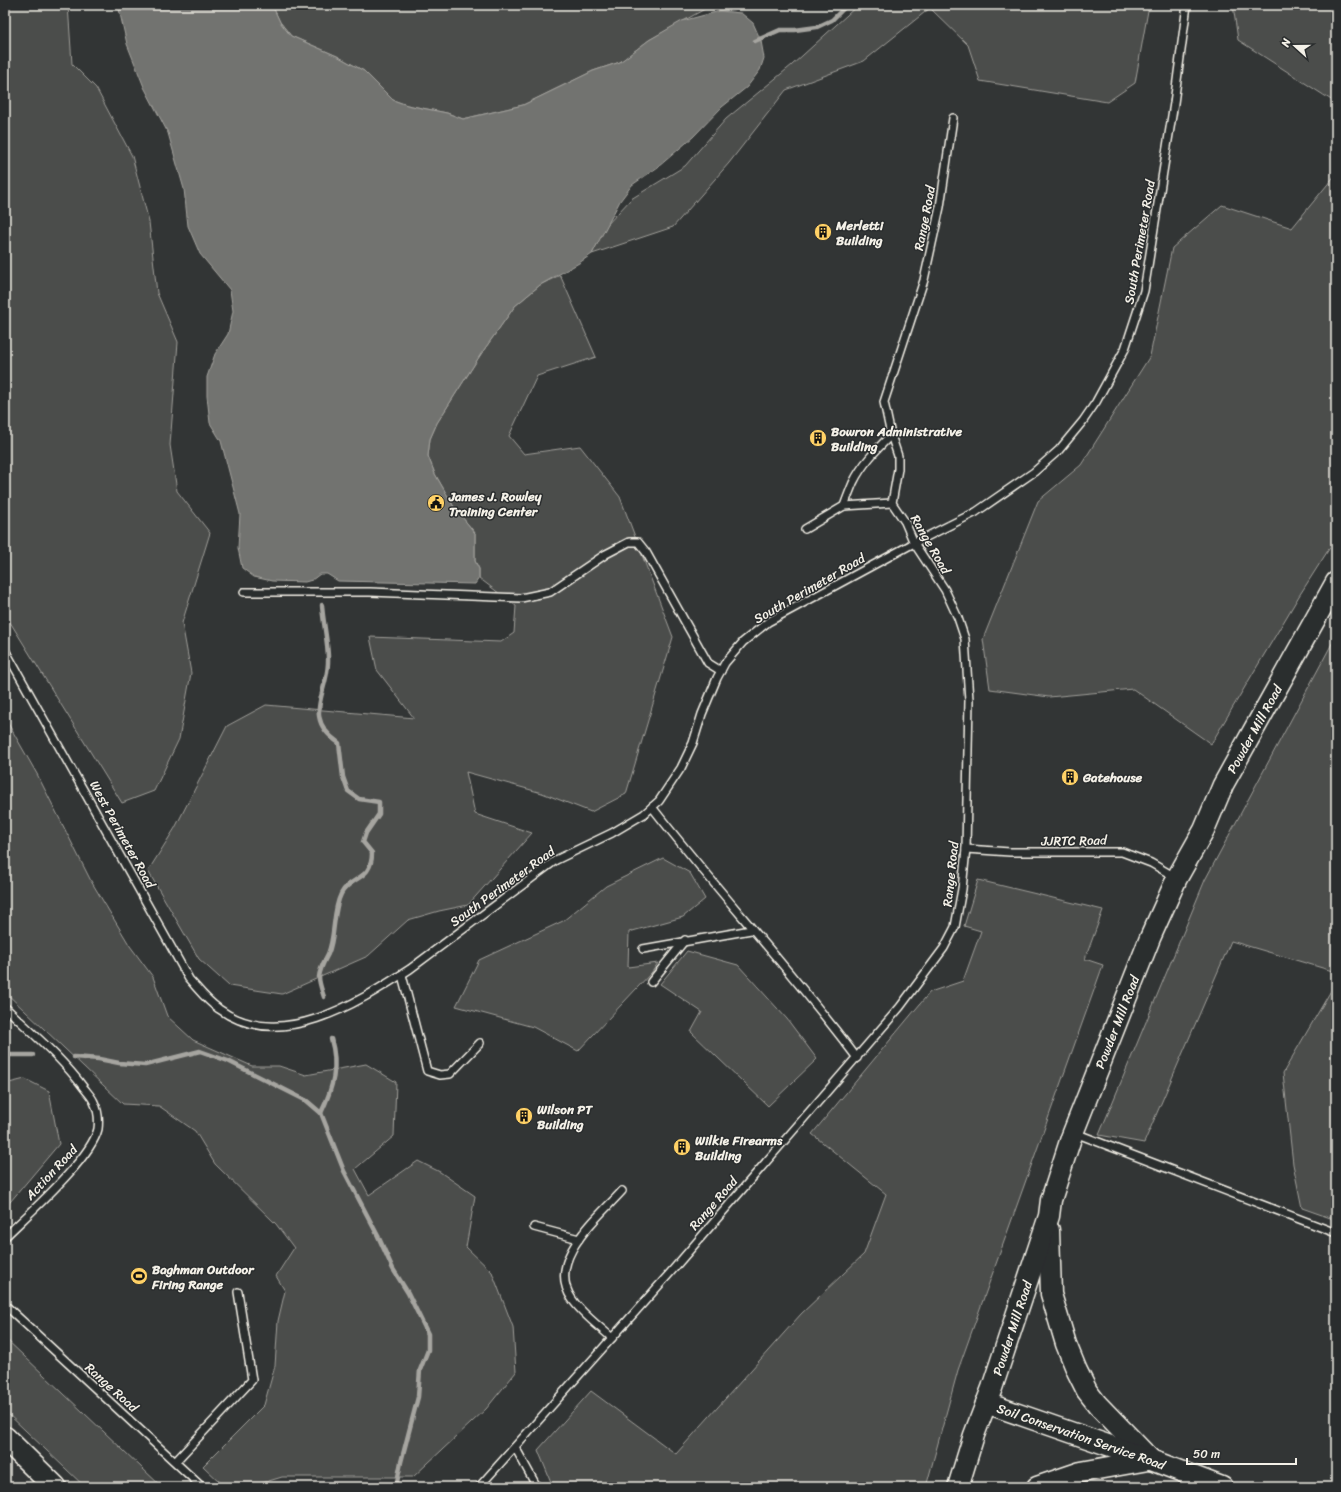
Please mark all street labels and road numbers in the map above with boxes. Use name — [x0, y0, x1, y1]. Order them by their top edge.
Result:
street label: South Perimeter Road — [1117, 177, 1162, 306]
street label: Range Road — [907, 183, 942, 253]
street label: Range Road — [904, 510, 958, 579]
street label: South Perimeter Road — [749, 546, 870, 630]
street label: Powder Mill Road — [1221, 680, 1289, 778]
street label: West Perimeter Road — [83, 776, 162, 893]
street label: JJRTC Road — [1040, 828, 1108, 853]
street label: Range Road — [936, 839, 965, 908]
street label: South Perimeter Road — [445, 840, 561, 933]
street label: Powder Mill Road — [1088, 971, 1147, 1072]
street label: Action Road — [19, 1138, 84, 1206]
street label: Range Road — [683, 1170, 744, 1236]
street label: Powder Mill Road — [986, 1277, 1039, 1379]
street label: Range Road — [80, 1357, 145, 1419]
street label: Soil Conservation Service Road — [994, 1397, 1170, 1477]

